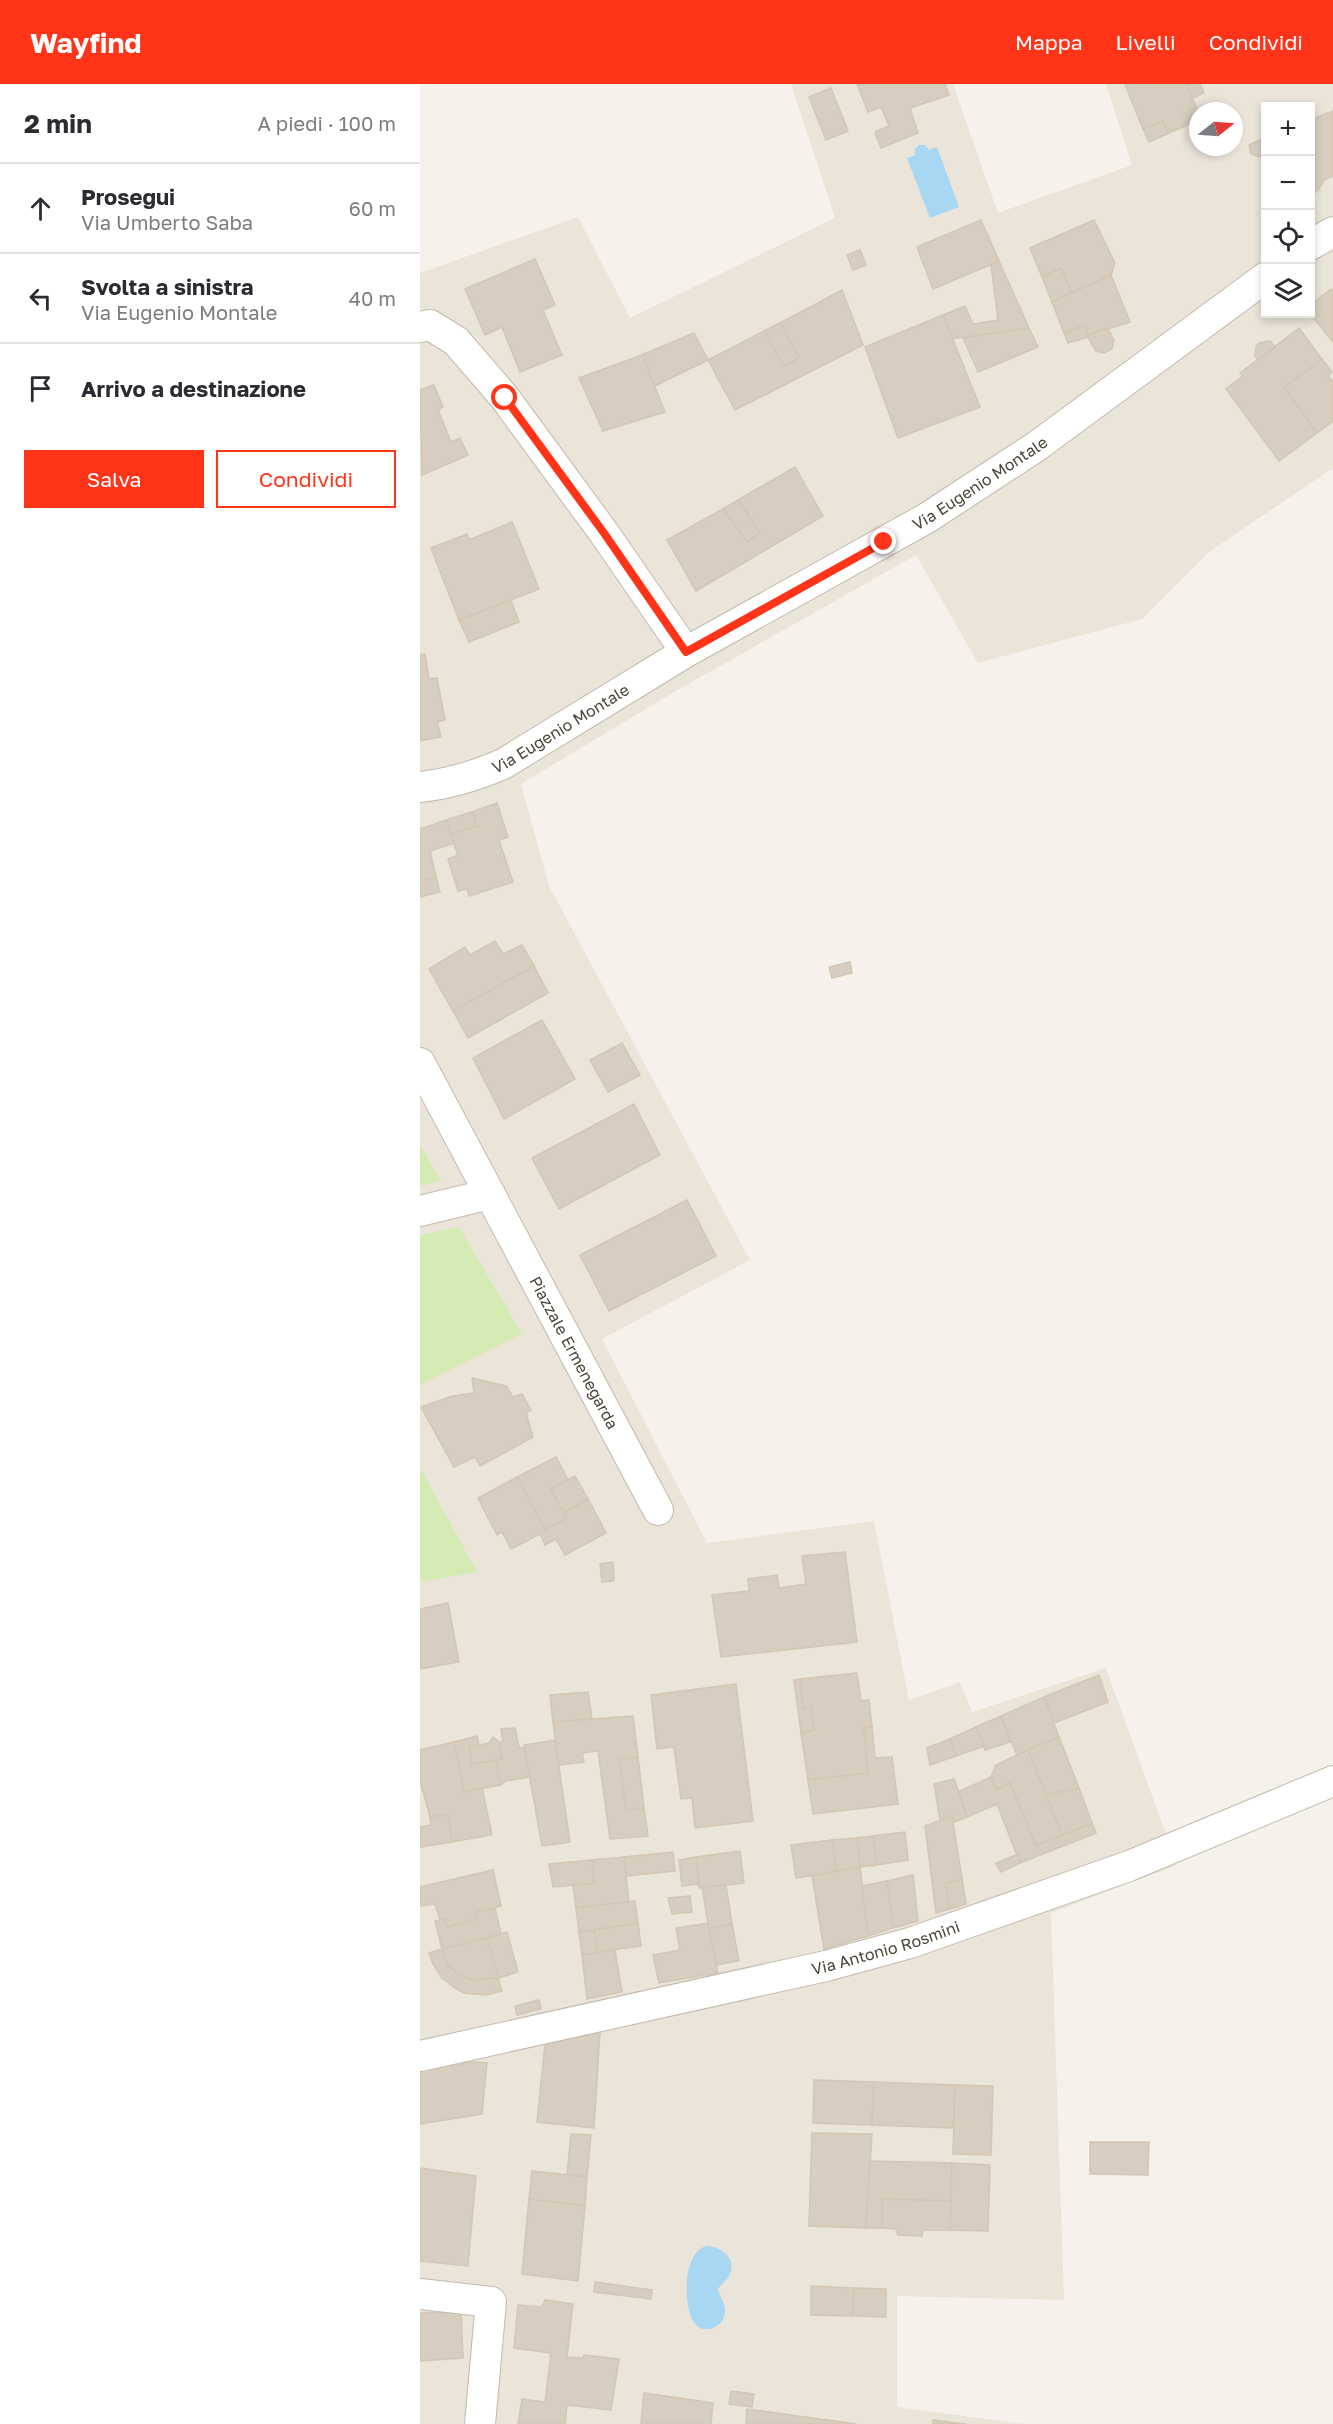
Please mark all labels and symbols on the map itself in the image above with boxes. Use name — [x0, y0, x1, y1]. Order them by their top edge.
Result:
north arrow — [1189, 102, 1243, 156]
route start — [491, 384, 517, 410]
street label: Via Eugenio Montale — [909, 432, 1051, 534]
route end — [870, 528, 896, 554]
street label: Via Eugenio Montale — [489, 679, 633, 778]
street label: Piazzale Ermenegarda — [525, 1273, 623, 1432]
street label: Via Antonio Rosmini — [809, 1916, 962, 1979]

